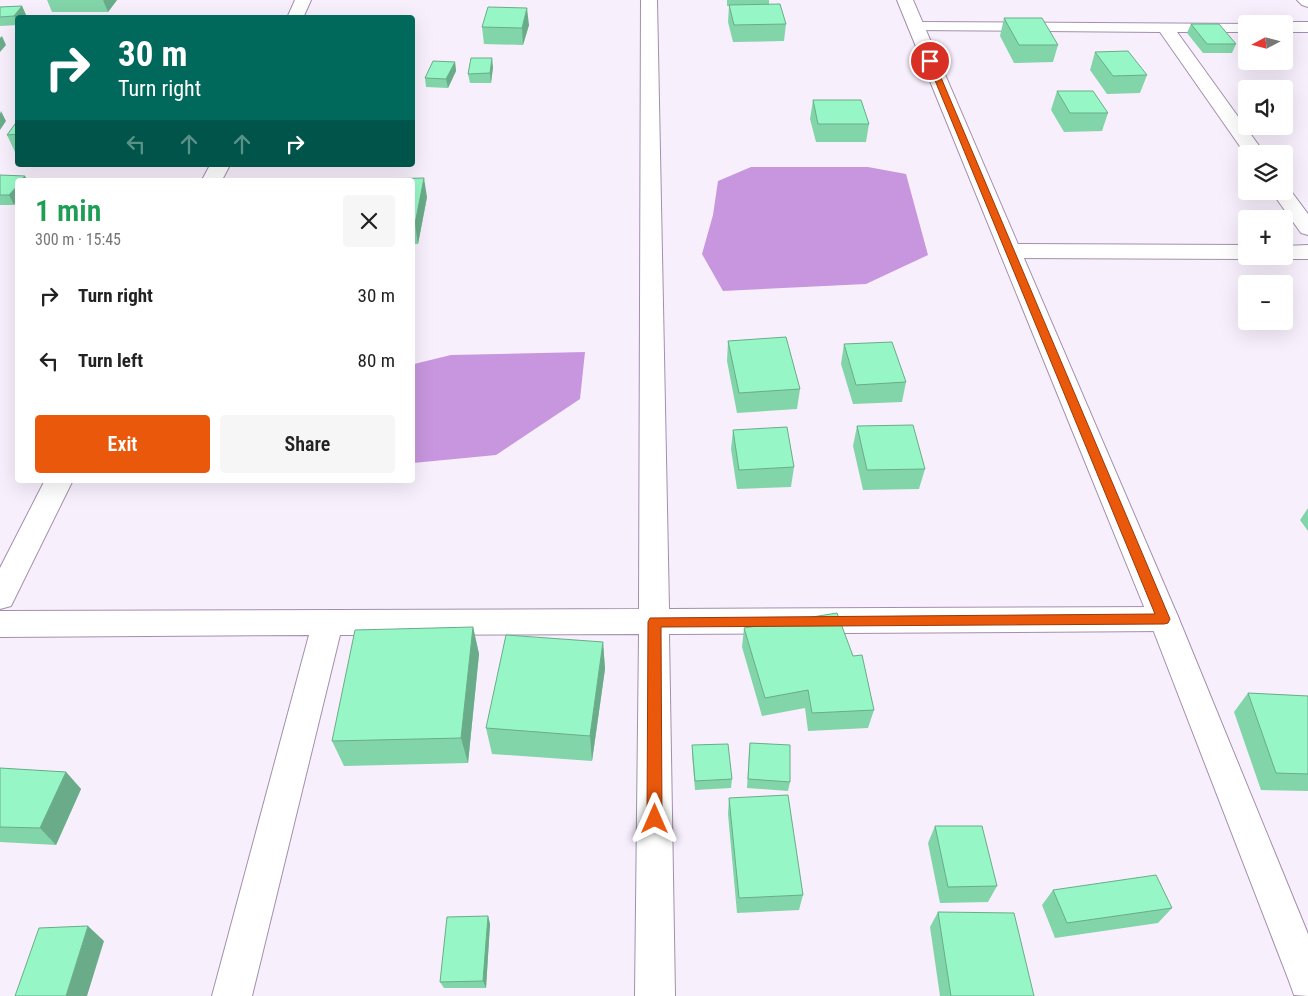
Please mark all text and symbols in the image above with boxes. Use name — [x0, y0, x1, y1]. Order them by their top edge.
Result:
north arrow — [1238, 15, 1292, 70]
map controls — [1238, 15, 1293, 330]
text: 30 m — [118, 34, 187, 75]
icon: right — [35, 35, 100, 100]
pin — [909, 40, 951, 82]
icon: arrive — [916, 47, 944, 75]
text: Turn right — [118, 76, 201, 101]
button: sound — [1238, 80, 1293, 135]
icon: left — [122, 130, 150, 158]
icon: ahead — [175, 130, 203, 158]
icon: ahead — [228, 130, 256, 158]
icon: right — [281, 130, 309, 158]
button: layers — [1238, 145, 1293, 200]
text: 1 min — [35, 193, 101, 228]
button: close — [343, 195, 395, 247]
button: + — [1238, 210, 1293, 265]
text: 300 m · 15:45 — [35, 230, 121, 249]
button: − — [1238, 275, 1293, 330]
icon: right — [35, 282, 63, 310]
text: Turn right — [78, 284, 153, 307]
text: 30 m — [358, 284, 395, 307]
icon: left — [35, 347, 63, 375]
text: Turn left — [78, 349, 143, 372]
text: 80 m — [358, 349, 395, 372]
button: Exit — [35, 415, 210, 473]
button: Share — [220, 415, 395, 473]
position arrow — [628, 792, 680, 844]

